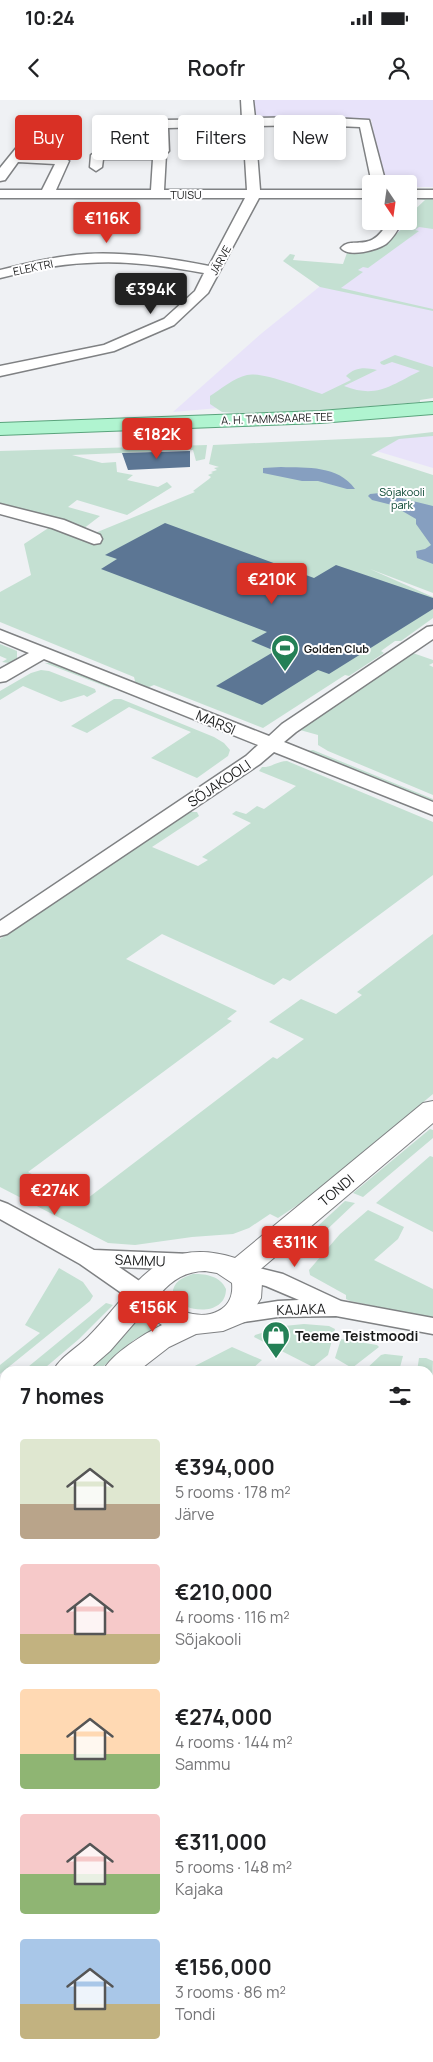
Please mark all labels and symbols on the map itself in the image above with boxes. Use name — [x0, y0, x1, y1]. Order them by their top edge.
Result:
north arrow — [362, 175, 418, 230]
street label: TUISU — [170, 187, 202, 202]
pin: €116K — [72, 202, 142, 244]
street label: JÄRVE — [206, 242, 234, 278]
street label: ELEKTRI — [12, 255, 54, 279]
pin: €394K — [116, 272, 186, 315]
street label: A. H. TAMMSAARE TEE — [221, 409, 333, 427]
pin: €182K — [122, 418, 192, 460]
park label: Sõjakooli park — [379, 484, 425, 512]
pin: €210K — [237, 562, 307, 605]
sports icon: Golden Club — [270, 633, 300, 672]
place label: Golden Club — [304, 641, 369, 656]
street label: MARSI — [193, 705, 239, 739]
street label: SÕJAKOOLI — [184, 755, 254, 811]
street label: TONDI — [314, 1170, 358, 1210]
pin: €274K — [20, 1174, 90, 1216]
pin: €311K — [260, 1226, 330, 1268]
street label: SAMMU — [114, 1250, 166, 1270]
pin: €156K — [118, 1290, 188, 1333]
street label: KAJAKA — [276, 1299, 326, 1319]
shop icon: Teeme Teistmoodi — [261, 1320, 291, 1359]
place label: Teeme Teistmoodi — [295, 1326, 418, 1345]

